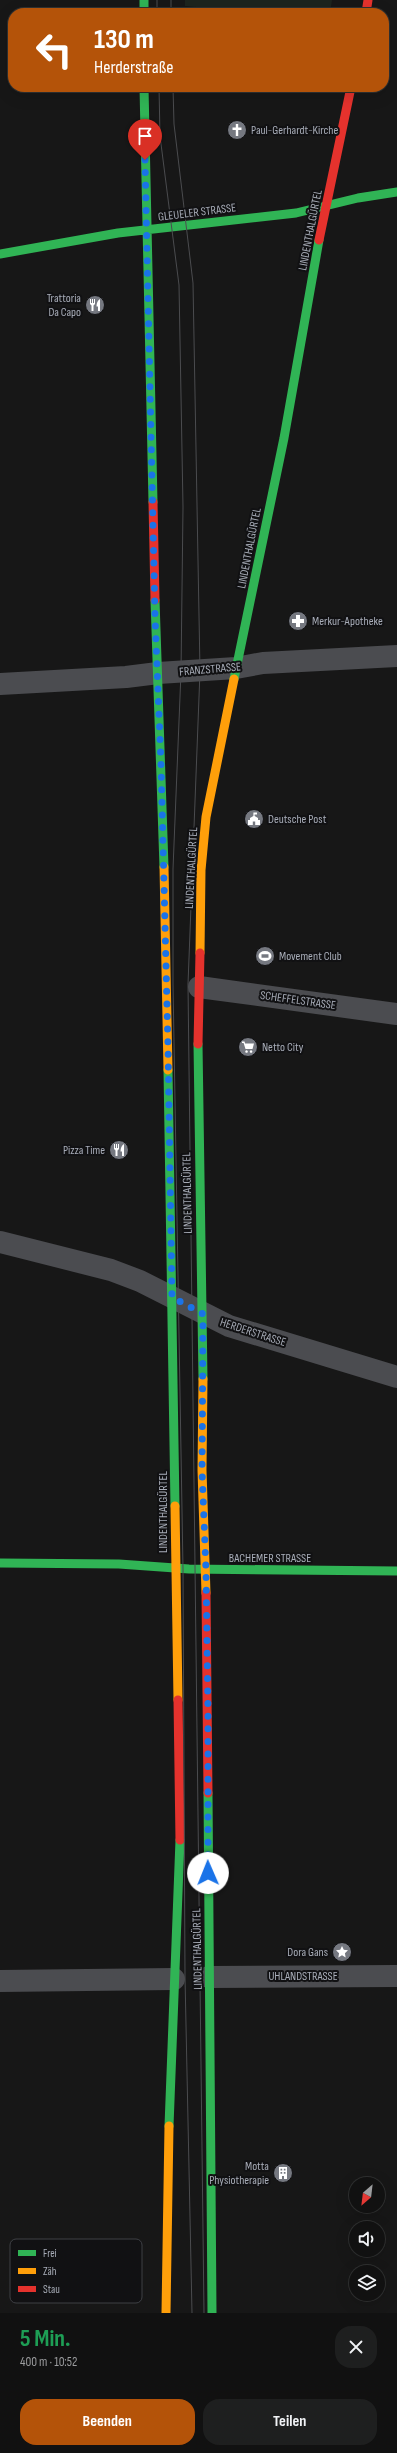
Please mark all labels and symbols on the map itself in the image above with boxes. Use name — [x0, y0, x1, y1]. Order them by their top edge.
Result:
pin — [128, 119, 162, 160]
church icon: Paul-Gerhardt-Kirche — [226, 119, 248, 141]
place label: Paul-Gerhardt-Kirche — [251, 123, 338, 138]
street label: LINDENTHALGÜRTEL — [295, 188, 326, 272]
street label: GLEUELER STRASSE — [157, 200, 237, 225]
place label: Trattoria Da Capo — [47, 291, 81, 320]
restaurant icon: Trattoria Da Capo — [84, 294, 106, 316]
street label: LINDENTHALGÜRTEL — [234, 506, 265, 590]
pharmacy icon: Merkur-Apotheke — [287, 610, 309, 632]
place label: Merkur-Apotheke — [312, 614, 383, 629]
street label: FRANZSTRASSE — [179, 659, 242, 680]
public building icon: Deutsche Post — [243, 808, 265, 830]
place label: Deutsche Post — [268, 812, 327, 827]
street label: LINDENTHALGÜRTEL — [182, 826, 201, 909]
sports icon: Movement Club — [254, 945, 276, 967]
place label: Movement Club — [279, 949, 342, 964]
street label: SCHEFFELSTRASSE — [259, 988, 337, 1013]
supermarket icon: Netto City — [237, 1036, 259, 1058]
place label: Netto City — [262, 1040, 304, 1055]
restaurant icon: Pizza Time — [108, 1139, 130, 1161]
place label: Pizza Time — [63, 1143, 105, 1158]
street label: LINDENTHALGÜRTEL — [179, 1151, 196, 1234]
street label: HERDERSTRASSE — [218, 1315, 288, 1350]
street label: LINDENTHALGÜRTEL — [156, 1471, 171, 1553]
street label: BACHEMER STRASSE — [229, 1551, 311, 1566]
position arrow — [187, 1852, 229, 1894]
street label: LINDENTHALGÜRTEL — [189, 1907, 206, 1990]
place icon: Dora Gans — [331, 1941, 353, 1963]
place label: Dora Gans — [287, 1945, 328, 1960]
street label: UHLANDSTRASSE — [268, 1969, 338, 1984]
place label: Motta Physiotherapie — [209, 2159, 269, 2188]
building icon: Motta Physiotherapie — [272, 2162, 294, 2184]
north arrow — [349, 2177, 385, 2213]
legend — [10, 2239, 142, 2303]
text: Frei — [43, 2247, 57, 2260]
text: Zäh — [43, 2265, 57, 2278]
text: Stau — [43, 2283, 60, 2296]

